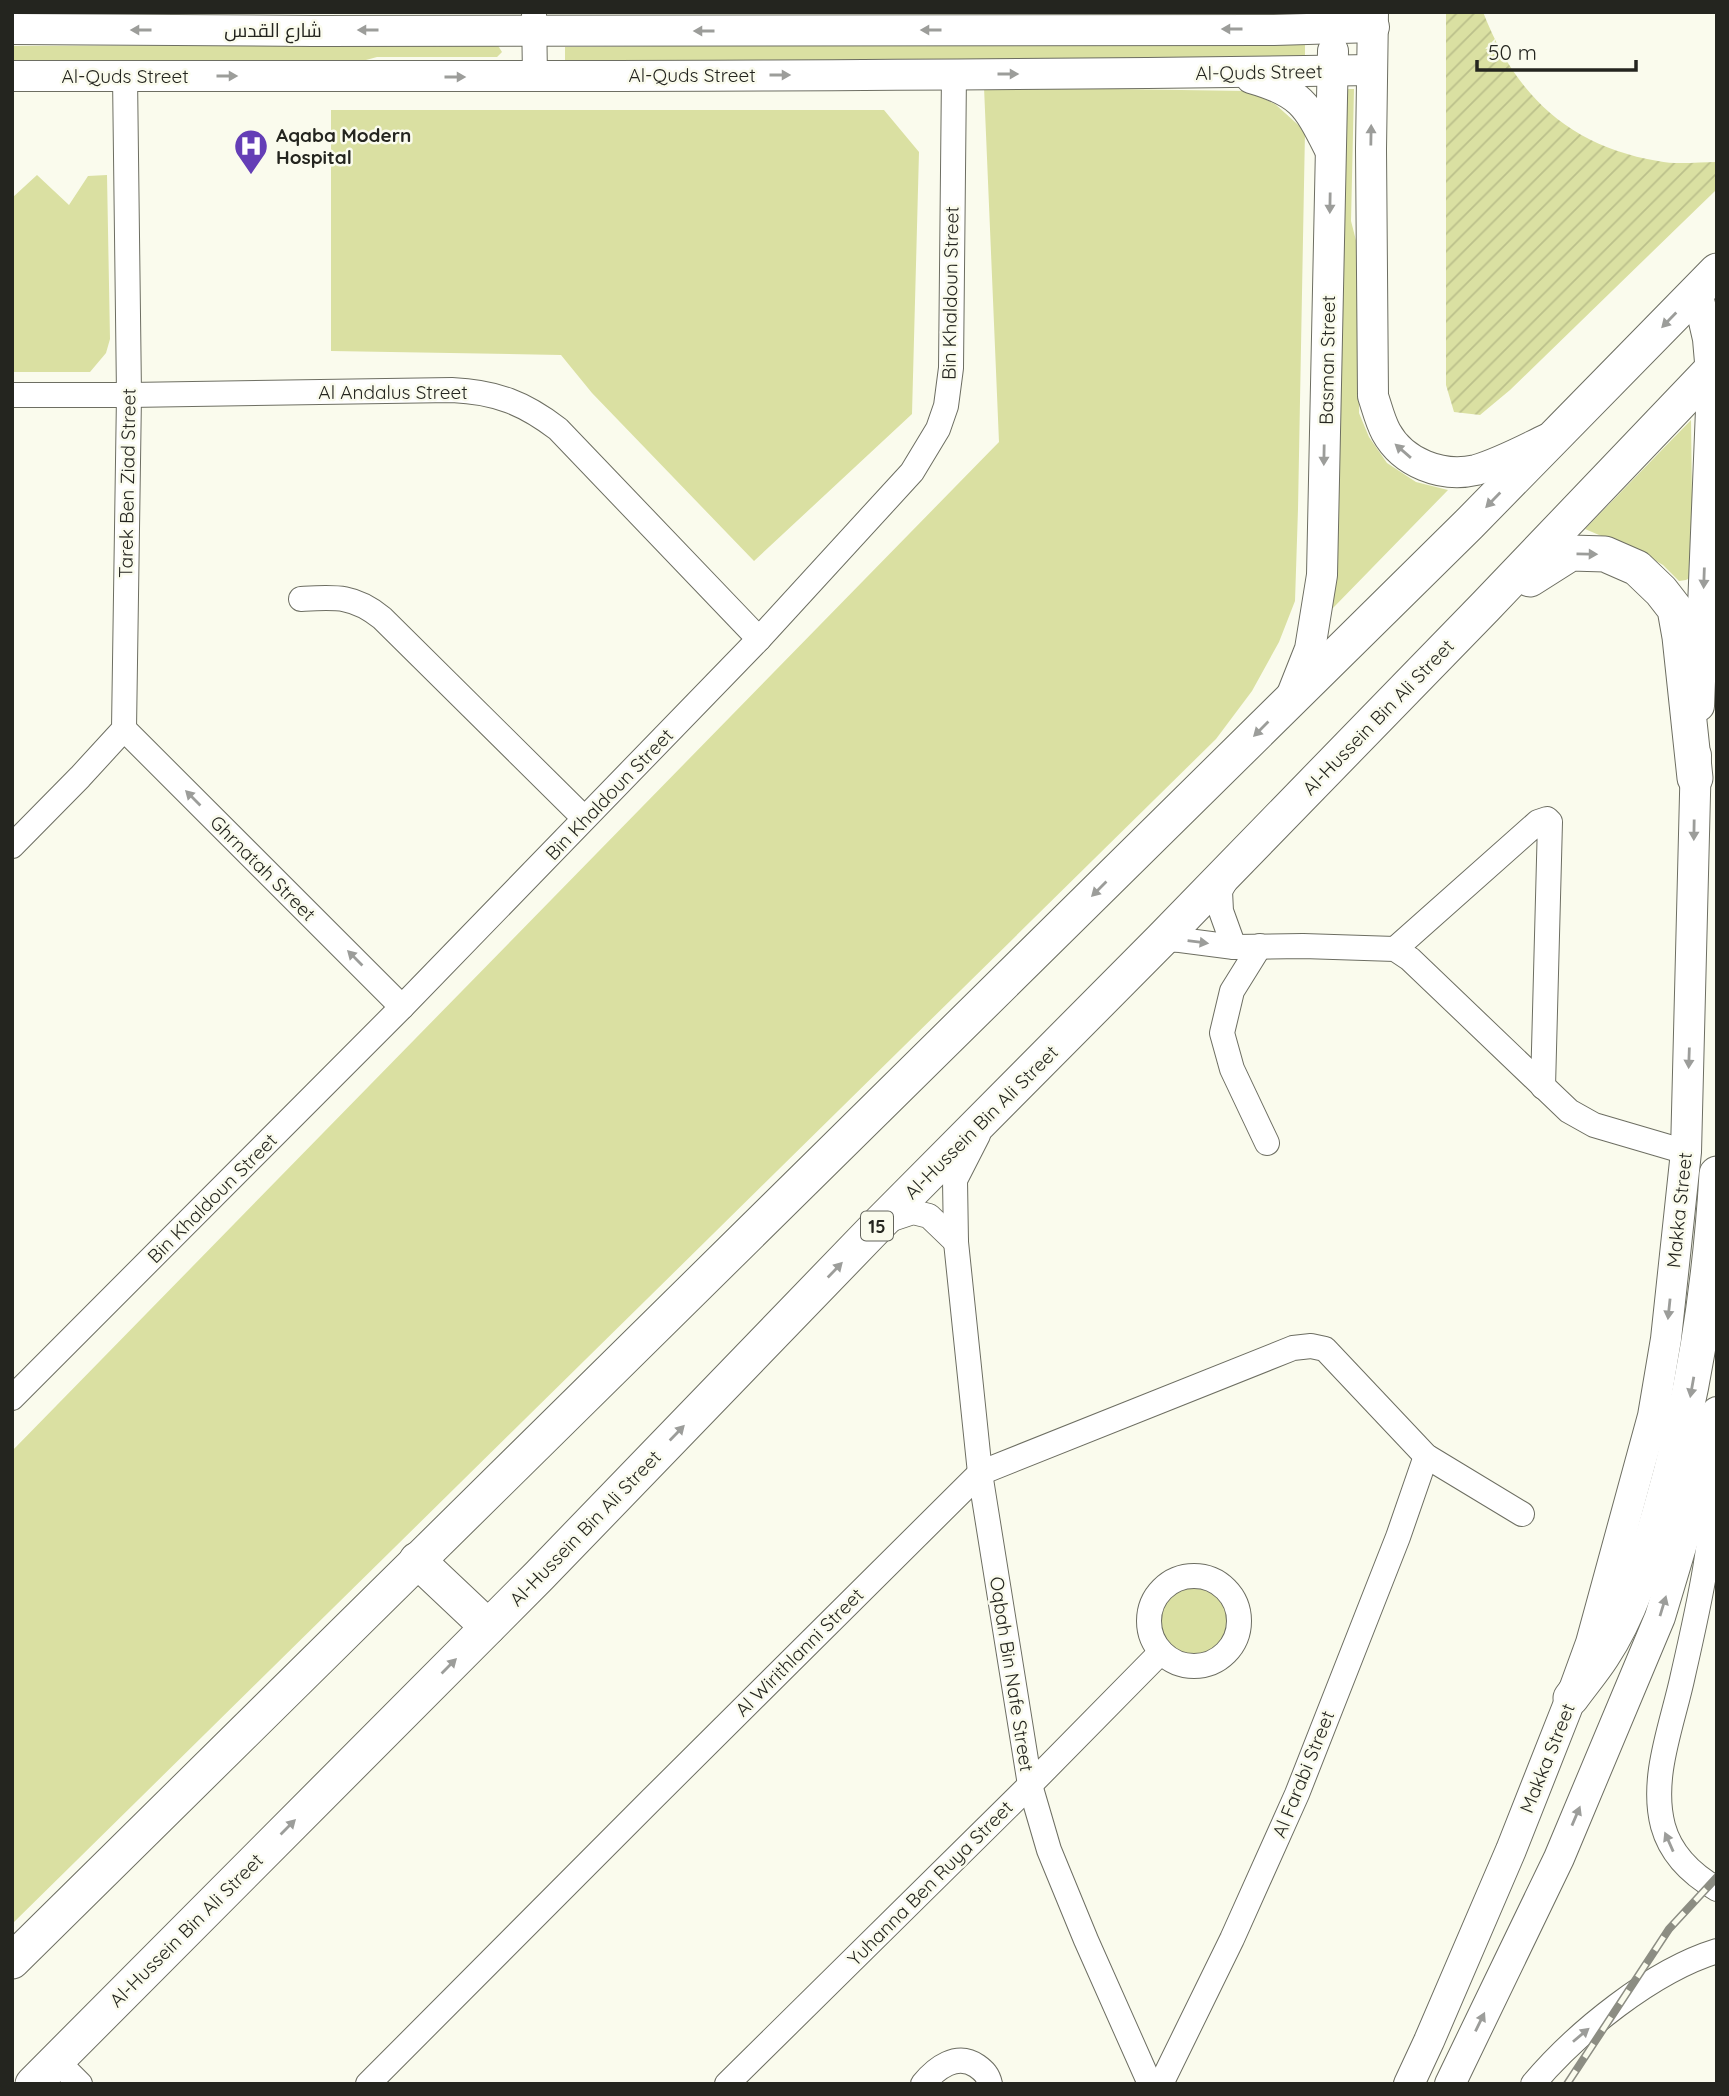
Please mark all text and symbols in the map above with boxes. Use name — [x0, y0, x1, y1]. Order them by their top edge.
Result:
street label: شارع القدس — [224, 18, 322, 44]
one-way arrow — [1221, 23, 1243, 35]
one-way arrow — [129, 24, 151, 36]
one-way arrow — [357, 24, 379, 36]
one-way arrow — [920, 24, 942, 36]
one-way arrow — [692, 25, 714, 37]
scale bar — [1477, 28, 1636, 72]
text: 50 m — [1488, 39, 1537, 65]
street label: Al-Quds Street — [1195, 59, 1323, 85]
street label: Al-Quds Street — [628, 63, 756, 87]
street label: Al-Quds Street — [61, 64, 189, 88]
one-way arrow — [997, 68, 1019, 80]
one-way arrow — [770, 69, 792, 80]
one-way arrow — [217, 70, 239, 82]
one-way arrow — [444, 71, 466, 83]
place label: Aqaba Modern Hospital — [276, 123, 411, 169]
one-way arrow — [1365, 124, 1377, 146]
hospital icon: Aqaba Modern Hospital — [232, 127, 270, 176]
one-way arrow — [1324, 192, 1336, 214]
street label: Bin Khaldoun Street — [936, 206, 964, 380]
street label: Basman Street — [1314, 295, 1340, 425]
one-way arrow — [1662, 311, 1678, 328]
street label: Al Andalus Street — [318, 380, 468, 404]
street label: Tarek Ben Ziad Street — [113, 388, 141, 578]
one-way arrow — [1394, 443, 1412, 459]
one-way arrow — [1319, 444, 1330, 466]
one-way arrow — [1485, 491, 1501, 508]
one-way arrow — [1576, 548, 1598, 559]
one-way arrow — [1698, 568, 1709, 590]
street label: Al-Hussein Bin Ali Street — [1297, 634, 1459, 800]
one-way arrow — [1253, 720, 1270, 737]
street label: Bin Khaldoun Street — [540, 723, 678, 865]
one-way arrow — [186, 790, 202, 807]
street label: Ghrnatah Street — [205, 810, 321, 926]
one-way arrow — [1689, 819, 1700, 841]
one-way arrow — [1091, 880, 1108, 896]
one-way arrow — [1187, 937, 1209, 948]
one-way arrow — [346, 950, 363, 967]
street label: Al-Hussein Bin Ali Street — [899, 1040, 1063, 1204]
one-way arrow — [1683, 1047, 1695, 1069]
street label: Bin Khaldoun Street — [142, 1128, 282, 1268]
street label: Makka Street — [1661, 1151, 1697, 1269]
road number: 15 — [861, 1212, 893, 1240]
one-way arrow — [826, 1262, 842, 1279]
one-way arrow — [1663, 1298, 1674, 1320]
one-way arrow — [1686, 1376, 1697, 1398]
one-way arrow — [668, 1425, 685, 1442]
street label: Al-Hussein Bin Ali Street — [504, 1445, 666, 1611]
street label: Oqbah Bin Nafe Street — [985, 1575, 1039, 1773]
street label: Al Wirithlanni Street — [730, 1583, 868, 1721]
one-way arrow — [1658, 1595, 1669, 1616]
one-way arrow — [441, 1658, 457, 1674]
street label: Makka Street — [1514, 1700, 1580, 1816]
street label: Al Farabi Street — [1267, 1707, 1339, 1841]
street label: Yuhanna Ben Ruya Street — [842, 1795, 1018, 1971]
one-way arrow — [1571, 1806, 1582, 1827]
one-way arrow — [280, 1819, 297, 1836]
one-way arrow — [1663, 1832, 1675, 1852]
street label: Al-Hussein Bin Ali Street — [104, 1848, 268, 2012]
one-way arrow — [1474, 2012, 1485, 2032]
one-way arrow — [1572, 2028, 1589, 2043]

